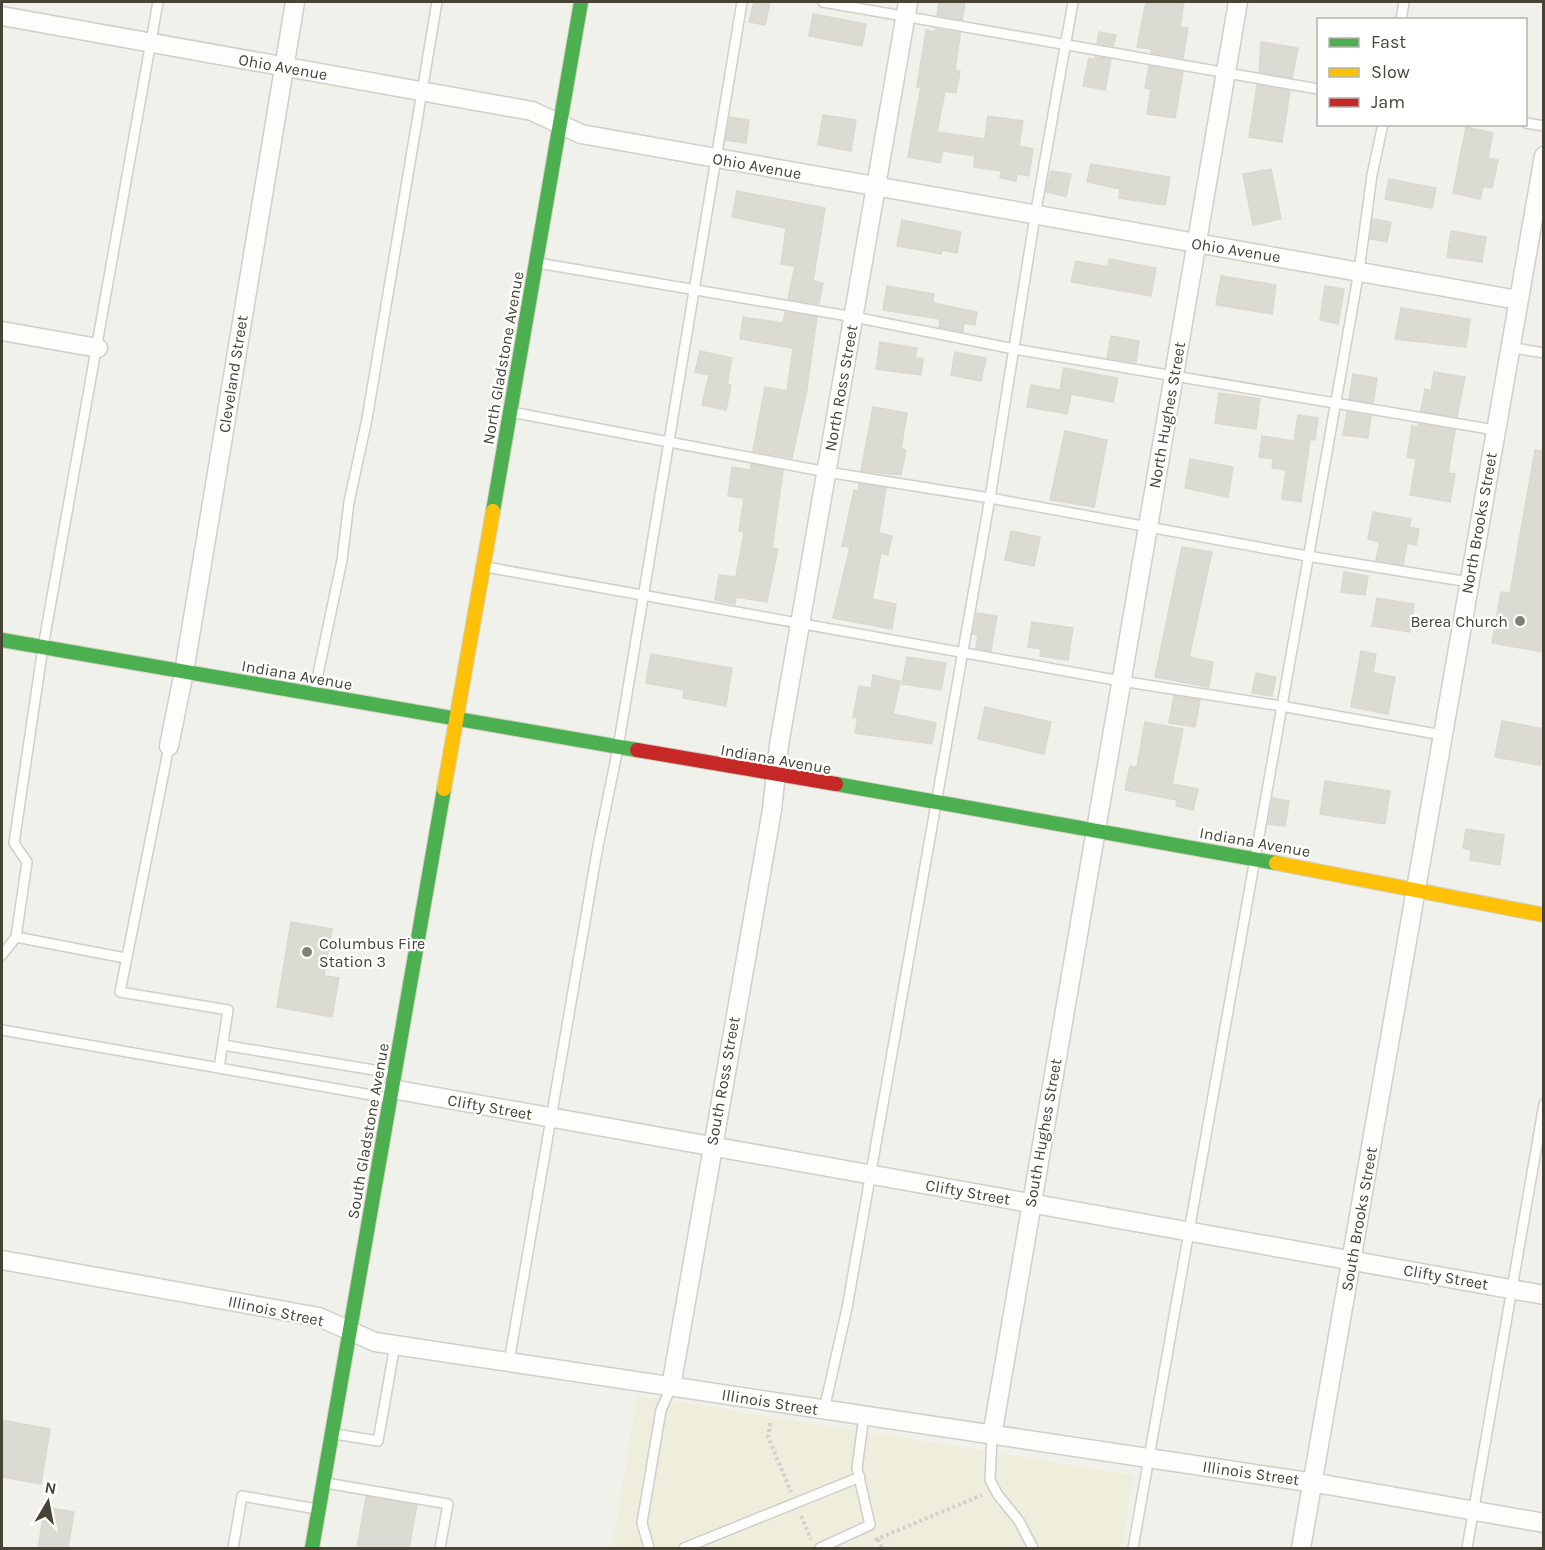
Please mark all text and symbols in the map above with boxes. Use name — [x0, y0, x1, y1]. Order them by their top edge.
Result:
legend — [1317, 18, 1527, 126]
text: Fast — [1371, 31, 1406, 53]
street label: Ohio Avenue — [237, 50, 329, 84]
text: Slow — [1371, 61, 1410, 83]
text: Jam — [1371, 91, 1405, 113]
street label: Ohio Avenue — [711, 149, 803, 183]
street label: Ohio Avenue — [1190, 234, 1282, 266]
street label: North Gladstone Avenue — [478, 270, 528, 446]
street label: Cleveland Street — [214, 314, 252, 434]
street label: North Ross Street — [821, 323, 861, 453]
street label: North Hughes Street — [1145, 340, 1189, 490]
street label: North Brooks Street — [1457, 451, 1501, 595]
place label: Berea Church — [1410, 612, 1508, 631]
marker: Berea Church — [1513, 614, 1527, 628]
street label: Indiana Avenue — [240, 656, 354, 694]
street label: Indiana Avenue — [719, 740, 833, 778]
street label: Indiana Avenue — [1198, 823, 1312, 861]
place label: Columbus Fire Station 3 — [319, 934, 425, 971]
marker: Columbus Fire Station 3 — [300, 945, 314, 959]
street label: South Ross Street — [702, 1015, 744, 1147]
street label: South Gladstone Avenue — [343, 1042, 393, 1220]
street label: South Hughes Street — [1021, 1057, 1065, 1209]
street label: Clifty Street — [446, 1090, 534, 1124]
street label: South Brooks Street — [1337, 1145, 1381, 1293]
street label: Clifty Street — [924, 1175, 1012, 1209]
street label: Clifty Street — [1402, 1260, 1490, 1294]
street label: Illinois Street — [226, 1292, 326, 1330]
street label: Illinois Street — [720, 1385, 820, 1419]
street label: Illinois Street — [1201, 1457, 1301, 1489]
north arrow — [18, 1472, 78, 1532]
text: N — [43, 1477, 58, 1498]

